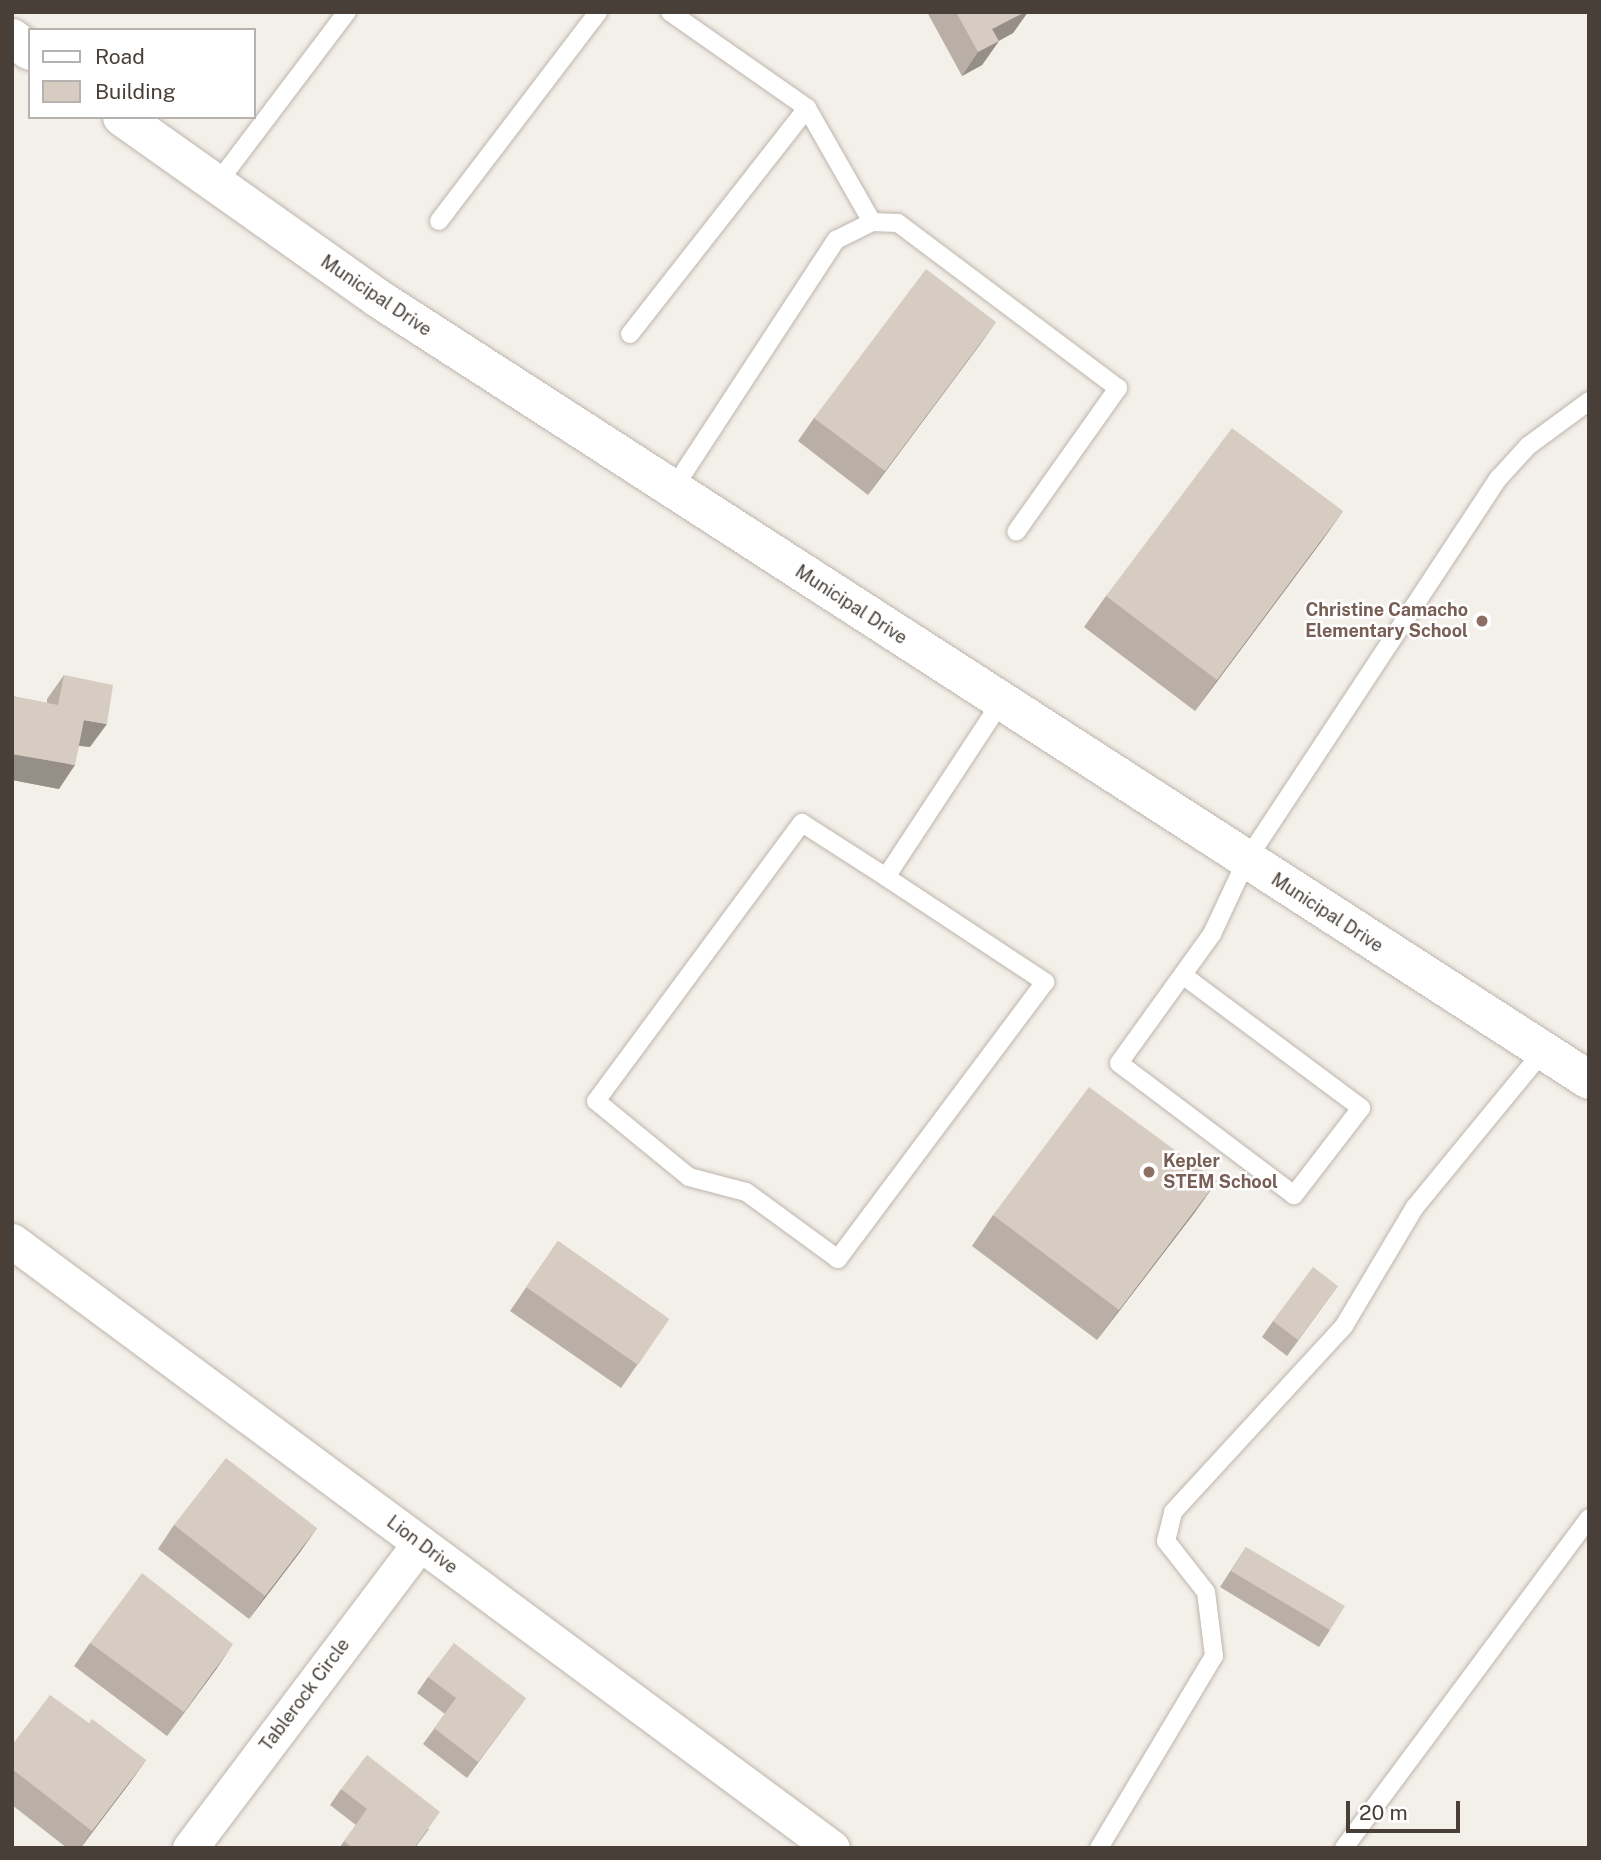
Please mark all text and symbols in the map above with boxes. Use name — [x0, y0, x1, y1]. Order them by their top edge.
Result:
legend — [28, 28, 256, 119]
text: Road — [95, 44, 145, 69]
text: Building — [95, 79, 176, 104]
street label: Municipal Drive — [316, 251, 436, 341]
street label: Municipal Drive — [791, 561, 911, 649]
place label: Christine Camacho Elementary School — [1305, 600, 1468, 642]
marker: Christine Camacho Elementary School — [1474, 613, 1490, 629]
street label: Municipal Drive — [1267, 869, 1387, 957]
place label: Kepler STEM School — [1163, 1151, 1278, 1194]
marker: Kepler STEM School — [1141, 1164, 1157, 1180]
street label: Lion Drive — [382, 1511, 462, 1579]
street label: Tablerock Circle — [256, 1634, 354, 1756]
scale bar — [1349, 1786, 1463, 1830]
text: 20 m — [1359, 1800, 1408, 1825]

